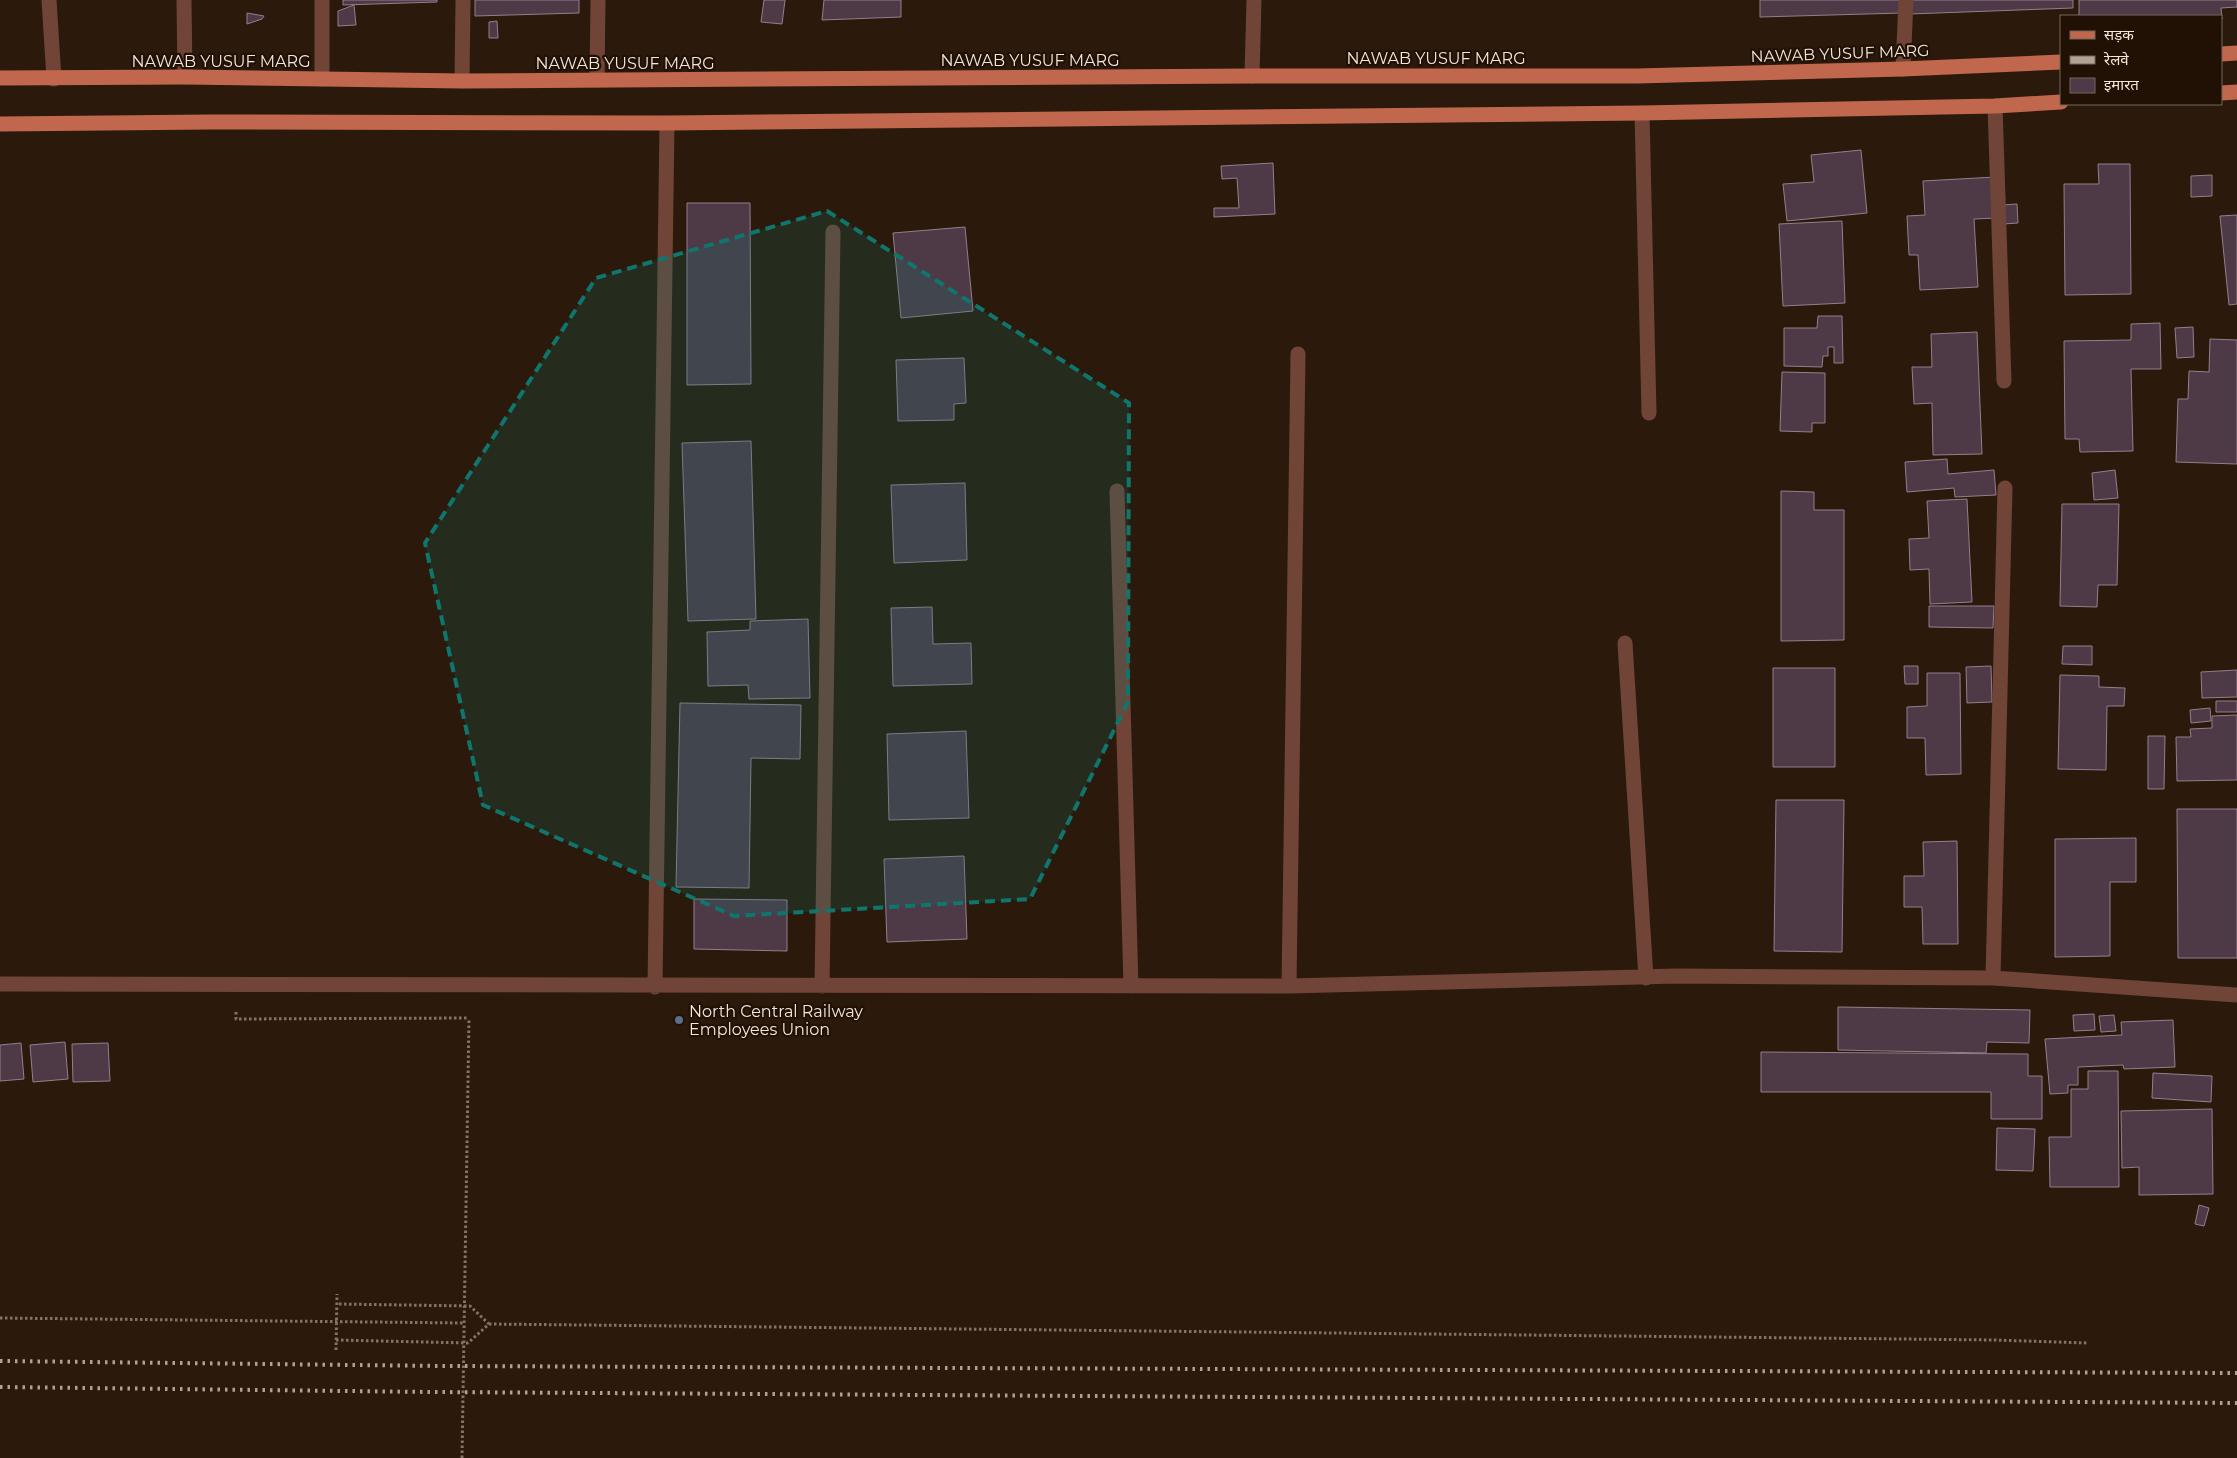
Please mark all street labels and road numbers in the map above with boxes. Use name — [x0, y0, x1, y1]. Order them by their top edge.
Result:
street label: NAWAB YUSUF MARG — [1750, 41, 1930, 66]
street label: NAWAB YUSUF MARG — [1346, 49, 1526, 68]
street label: NAWAB YUSUF MARG — [940, 51, 1120, 70]
street label: NAWAB YUSUF MARG — [131, 52, 311, 71]
street label: NAWAB YUSUF MARG — [535, 54, 715, 73]

